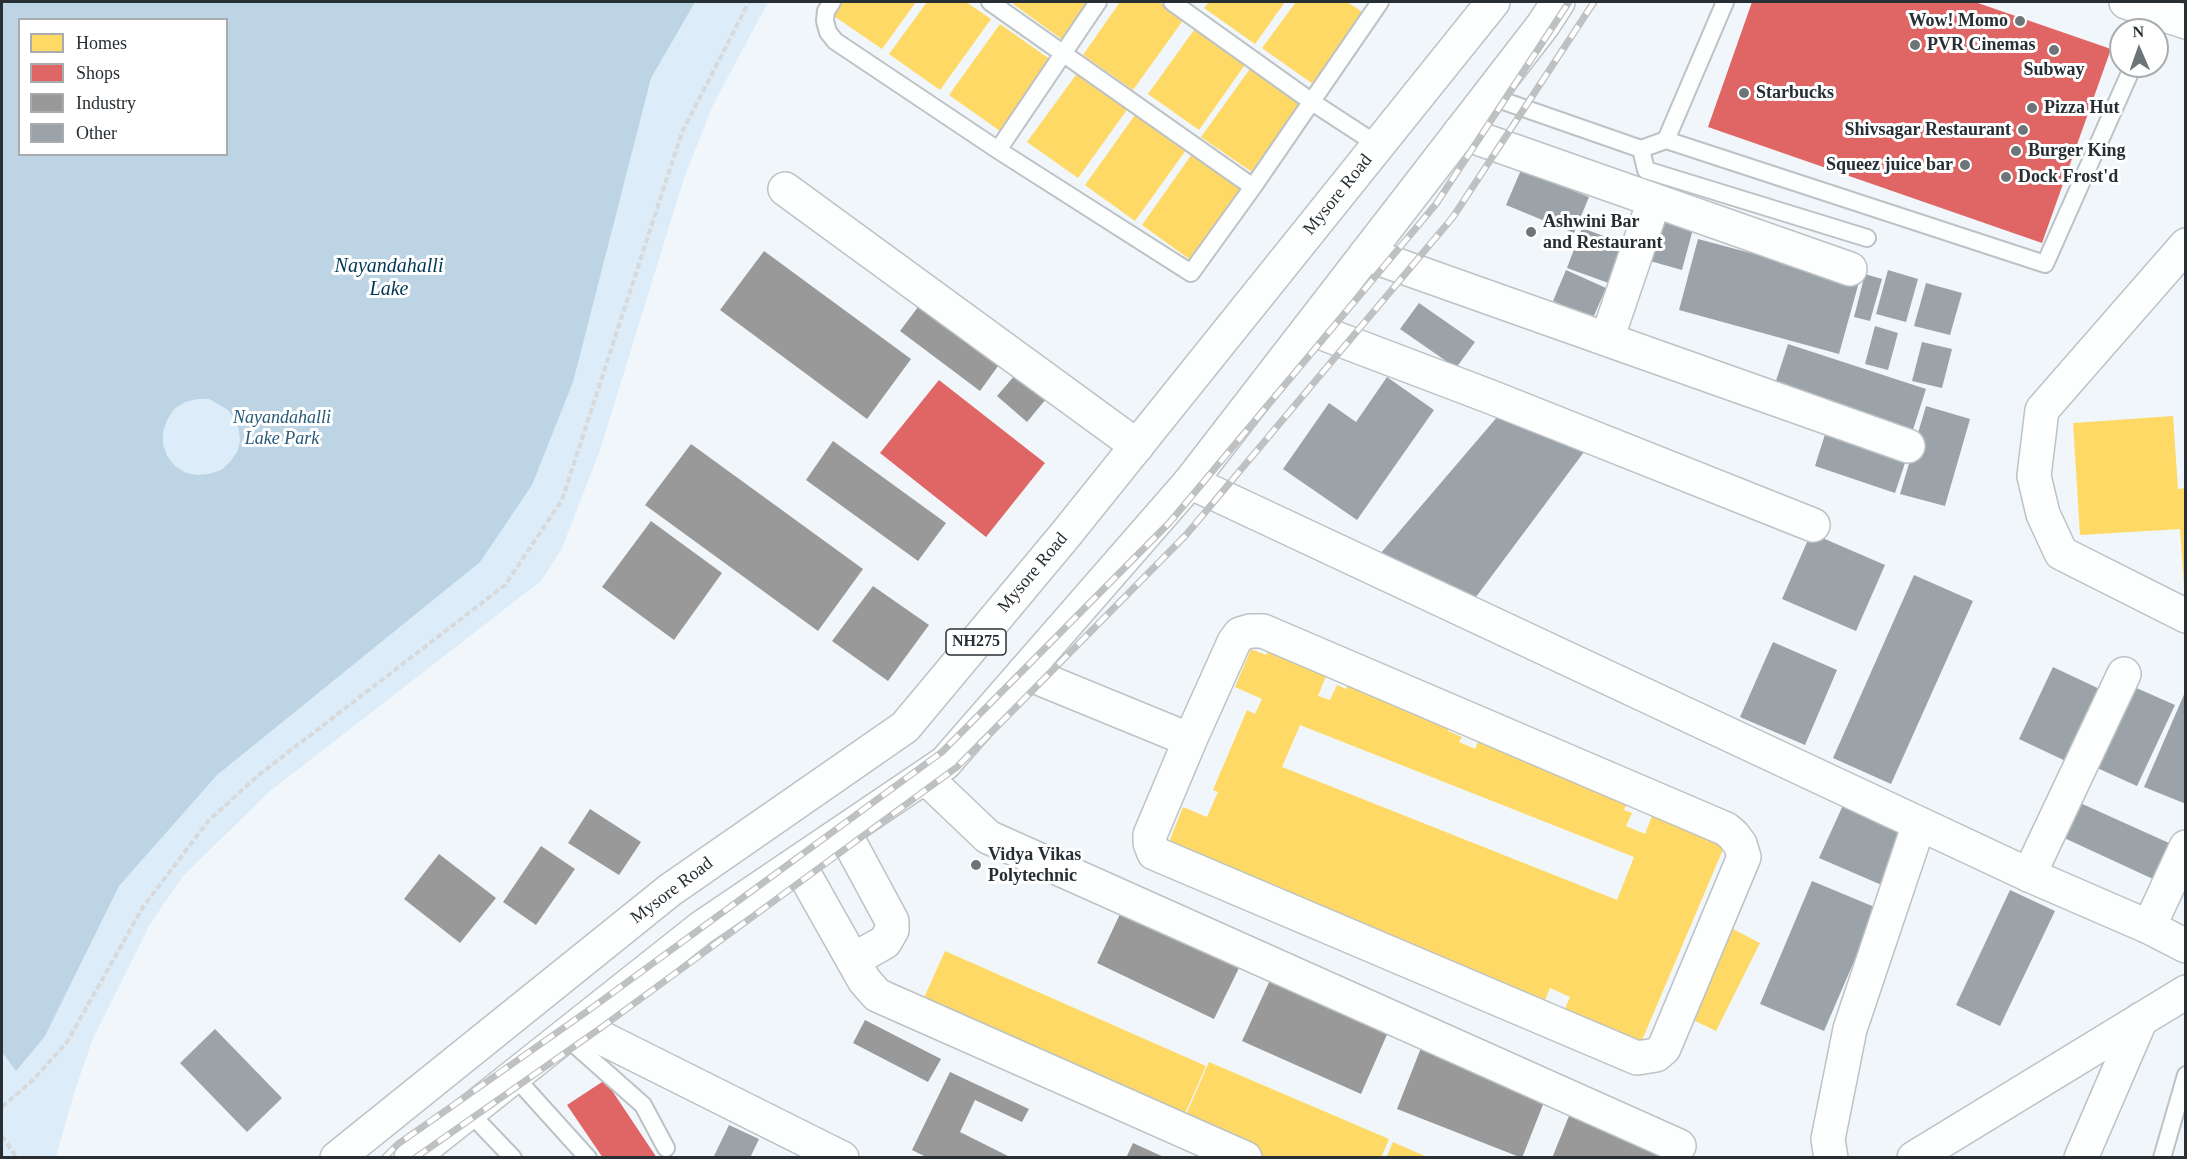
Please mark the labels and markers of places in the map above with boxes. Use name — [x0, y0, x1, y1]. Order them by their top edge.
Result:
place label: Wow! Momo — [1909, 10, 2008, 32]
marker: Wow! Momo — [2013, 14, 2027, 28]
place label: PVR Cinemas — [1927, 34, 2035, 56]
marker: PVR Cinemas — [1908, 38, 1922, 52]
marker: Subway — [2047, 43, 2061, 57]
place label: Subway — [2023, 59, 2085, 81]
place label: Starbucks — [1756, 82, 1834, 104]
marker: Starbucks — [1737, 86, 1751, 100]
place label: Pizza Hut — [2044, 97, 2119, 119]
marker: Pizza Hut — [2025, 101, 2039, 115]
place label: Shivsagar Restaurant — [1844, 119, 2011, 141]
marker: Shivsagar Restaurant — [2016, 123, 2030, 137]
place label: Burger King — [2028, 140, 2125, 162]
marker: Burger King — [2009, 144, 2023, 158]
place label: Squeez juice bar — [1826, 154, 1953, 176]
marker: Squeez juice bar — [1958, 158, 1972, 172]
place label: Dock Frost'd — [2018, 166, 2118, 188]
marker: Dock Frost'd — [1999, 170, 2013, 184]
place label: Ashwini Bar and Restaurant — [1543, 211, 1663, 254]
marker: Ashwini Bar and Restaurant — [1524, 225, 1538, 239]
place label: Vidya Vikas Polytechnic — [988, 844, 1081, 886]
marker: Vidya Vikas Polytechnic — [969, 858, 983, 872]

